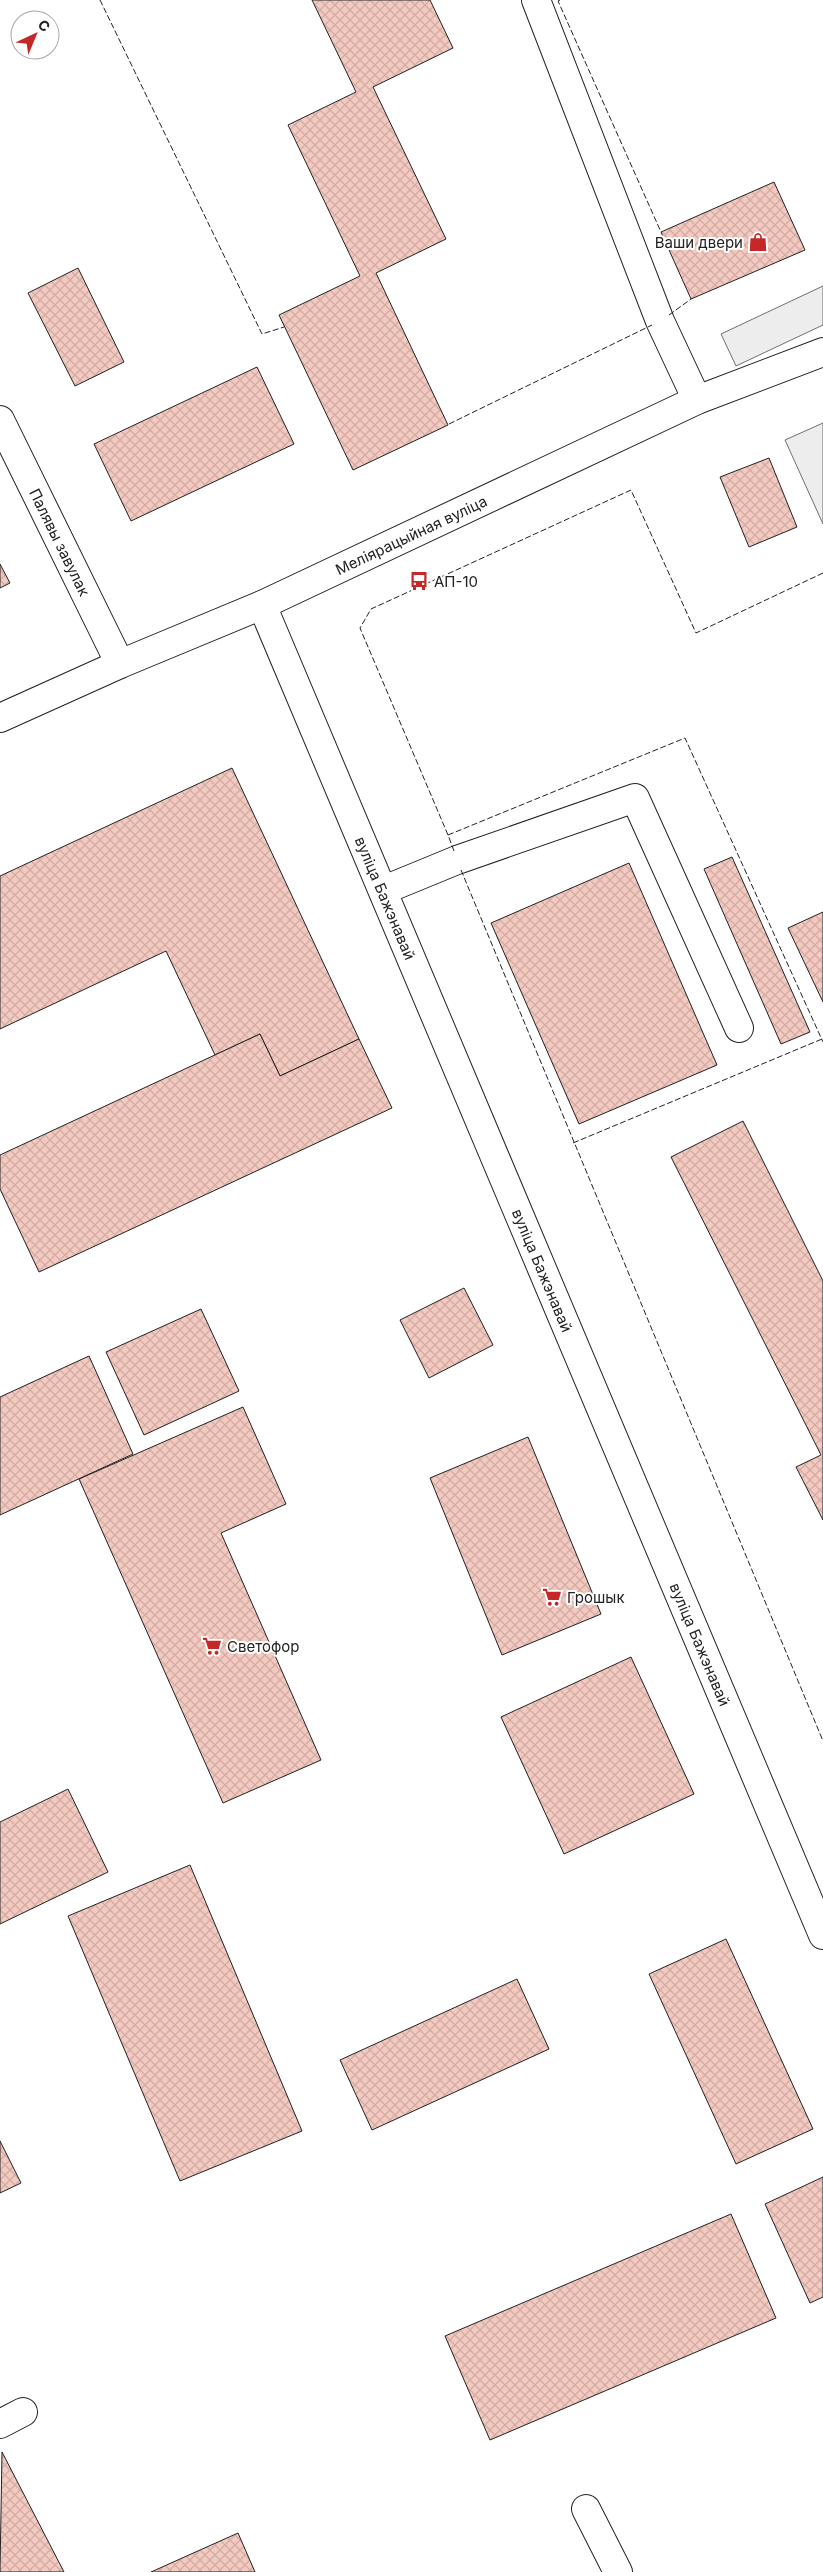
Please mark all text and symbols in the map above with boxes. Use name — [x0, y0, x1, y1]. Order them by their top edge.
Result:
north arrow — [10, 10, 60, 60]
text: С — [35, 16, 54, 35]
shop icon: Ваши двери — [747, 231, 769, 253]
place label: Ваши двери — [655, 233, 743, 252]
street label: Палявы завулак — [26, 485, 94, 599]
street label: Меліярацыйная вуліца — [332, 491, 490, 579]
bus stop icon: АП-10 — [408, 570, 430, 592]
place label: АП-10 — [434, 572, 478, 591]
street label: вуліца Бажэнавай — [351, 833, 420, 963]
street label: вуліца Бажэнавай — [508, 1206, 577, 1335]
street label: вуліца Бажэнавай — [666, 1580, 735, 1709]
supermarket icon: Грошык — [541, 1586, 563, 1608]
place label: Грошык — [567, 1588, 625, 1607]
supermarket icon: Светофор — [201, 1635, 223, 1657]
place label: Светофор — [227, 1637, 299, 1656]

